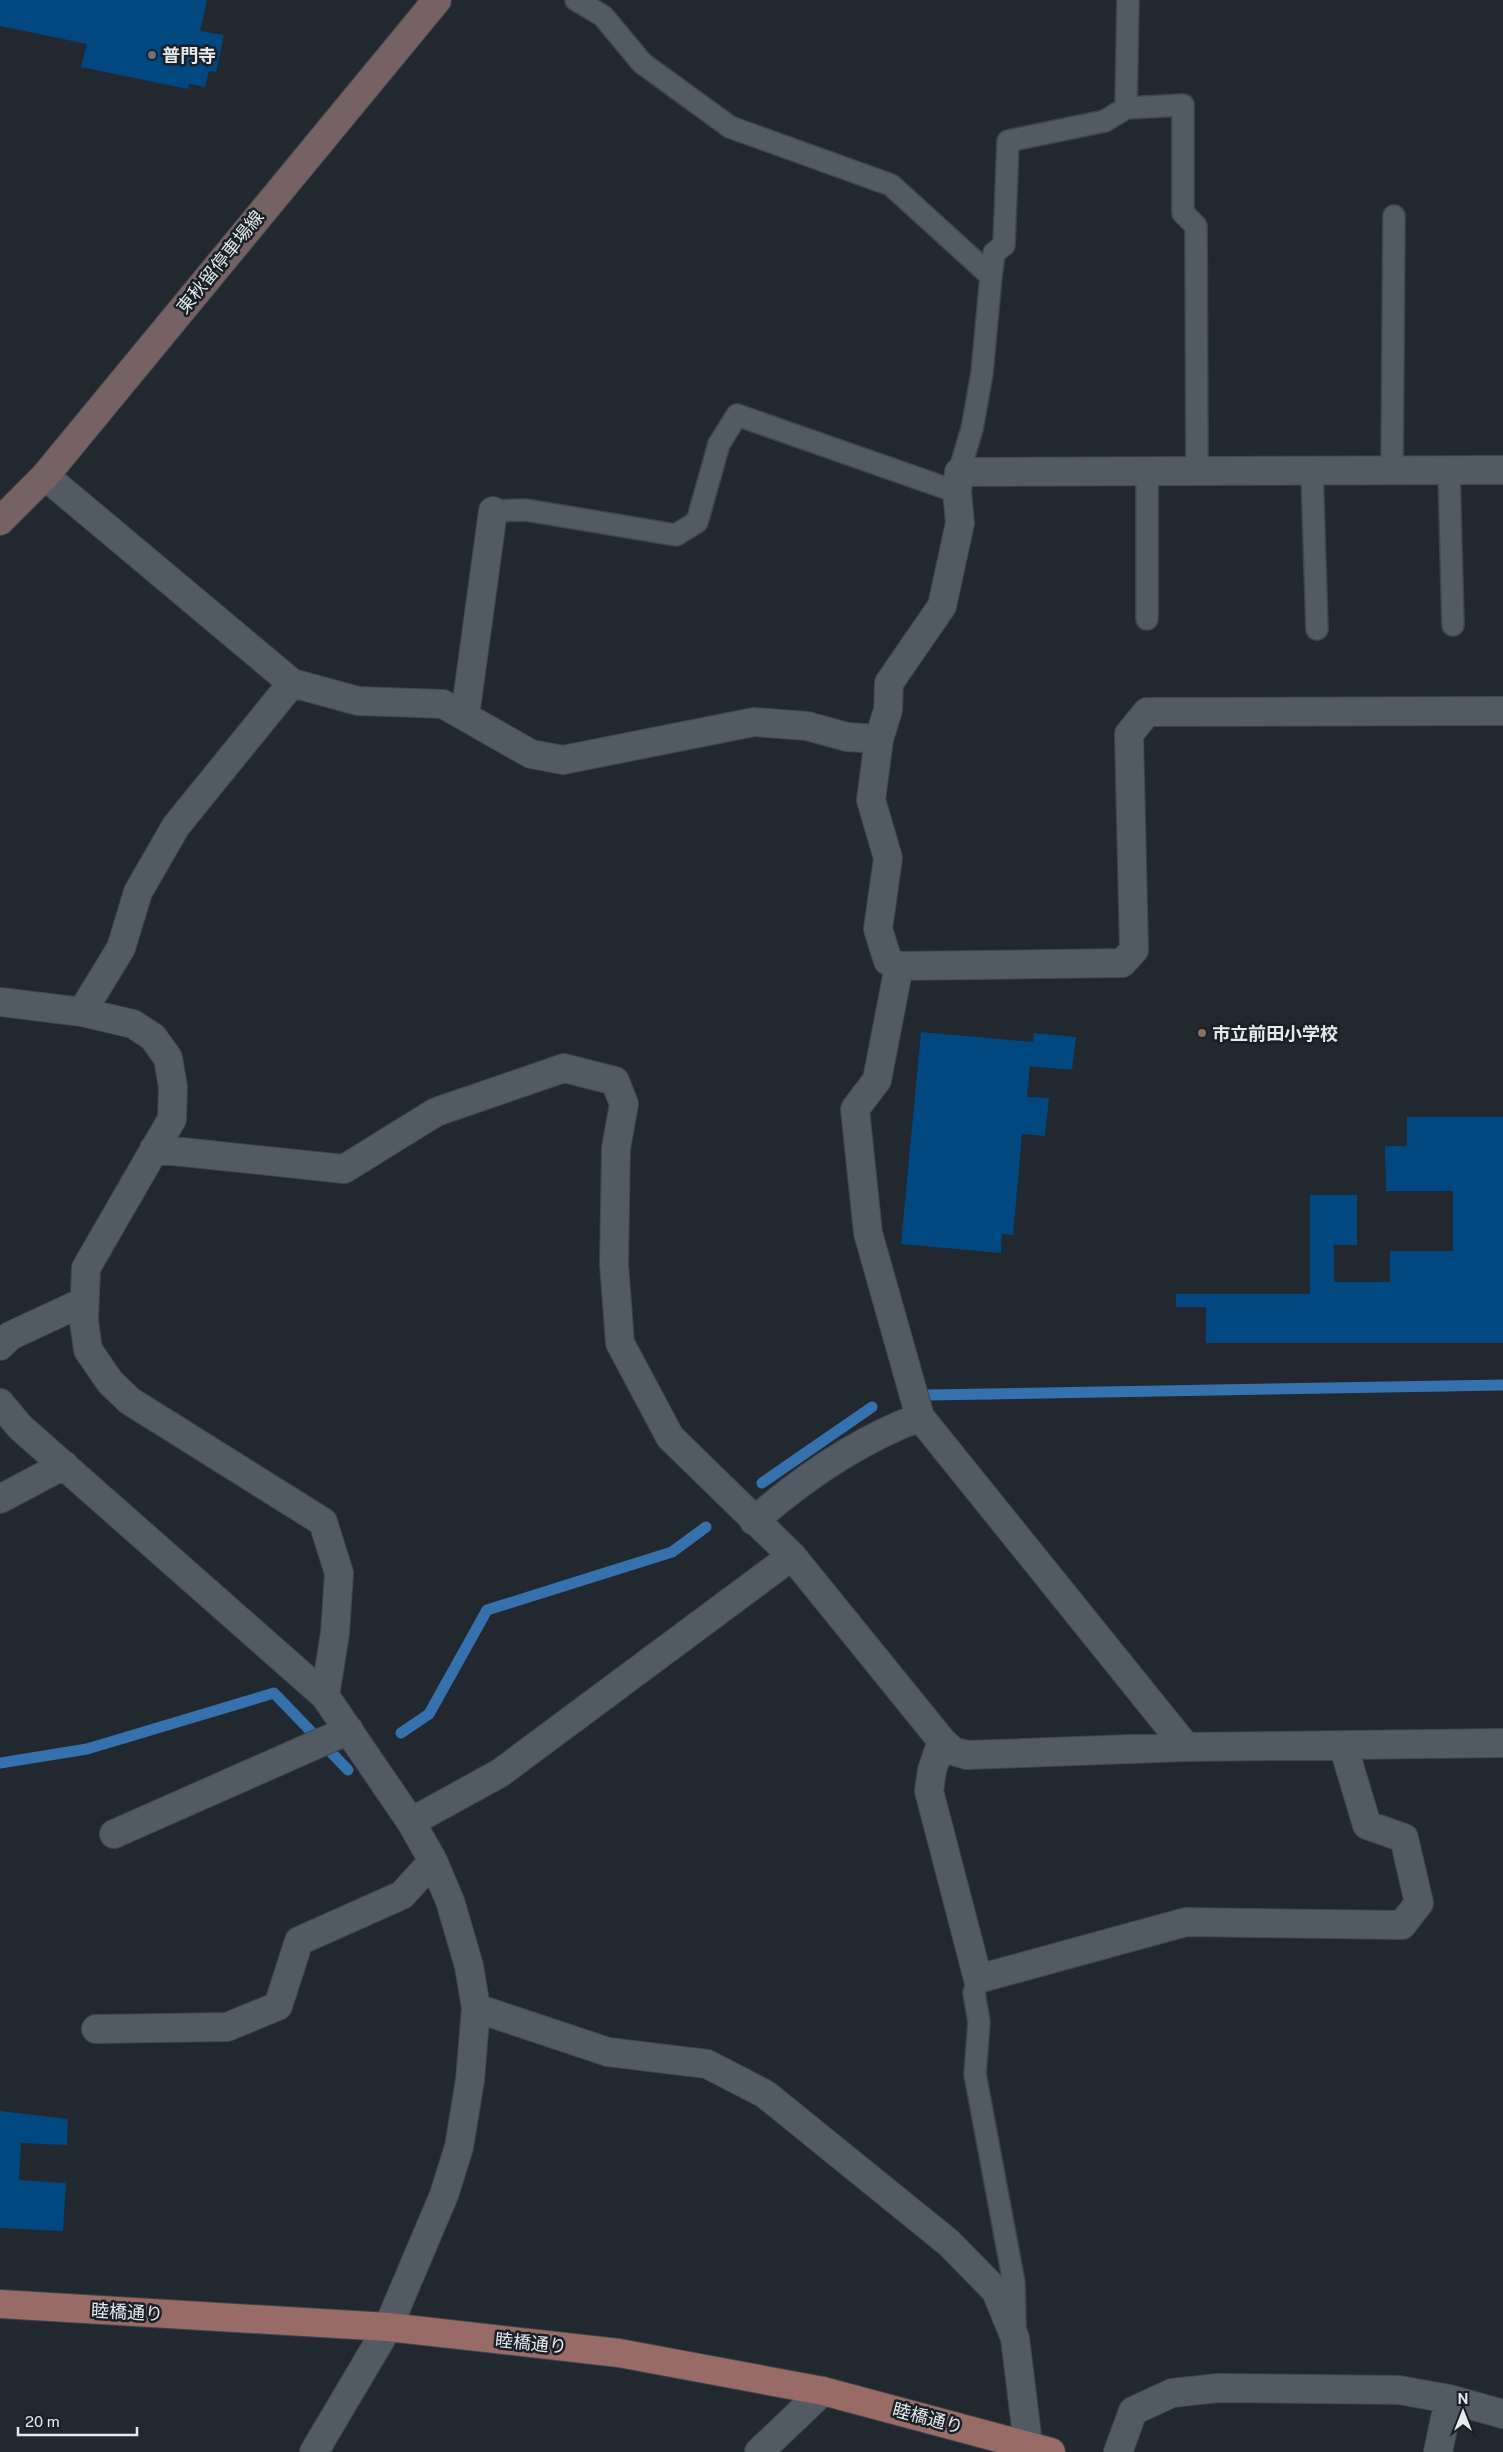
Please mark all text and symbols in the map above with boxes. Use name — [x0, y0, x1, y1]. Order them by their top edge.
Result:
place label: 普門寺 — [162, 45, 216, 66]
marker: 普門寺 — [146, 49, 158, 61]
street label: 東秋留停車場線 — [172, 206, 268, 318]
place label: 市立前田小学校 — [1212, 1023, 1338, 1044]
marker: 市立前田小学校 — [1196, 1027, 1208, 1039]
street label: 睦橋通り — [90, 2300, 164, 2324]
street label: 睦橋通り — [494, 2329, 568, 2357]
north arrow — [1438, 2387, 1488, 2437]
text: N — [1458, 2391, 1468, 2407]
street label: 睦橋通り — [891, 2399, 965, 2437]
scale bar — [18, 2404, 136, 2436]
text: 20 m — [25, 2413, 60, 2430]

